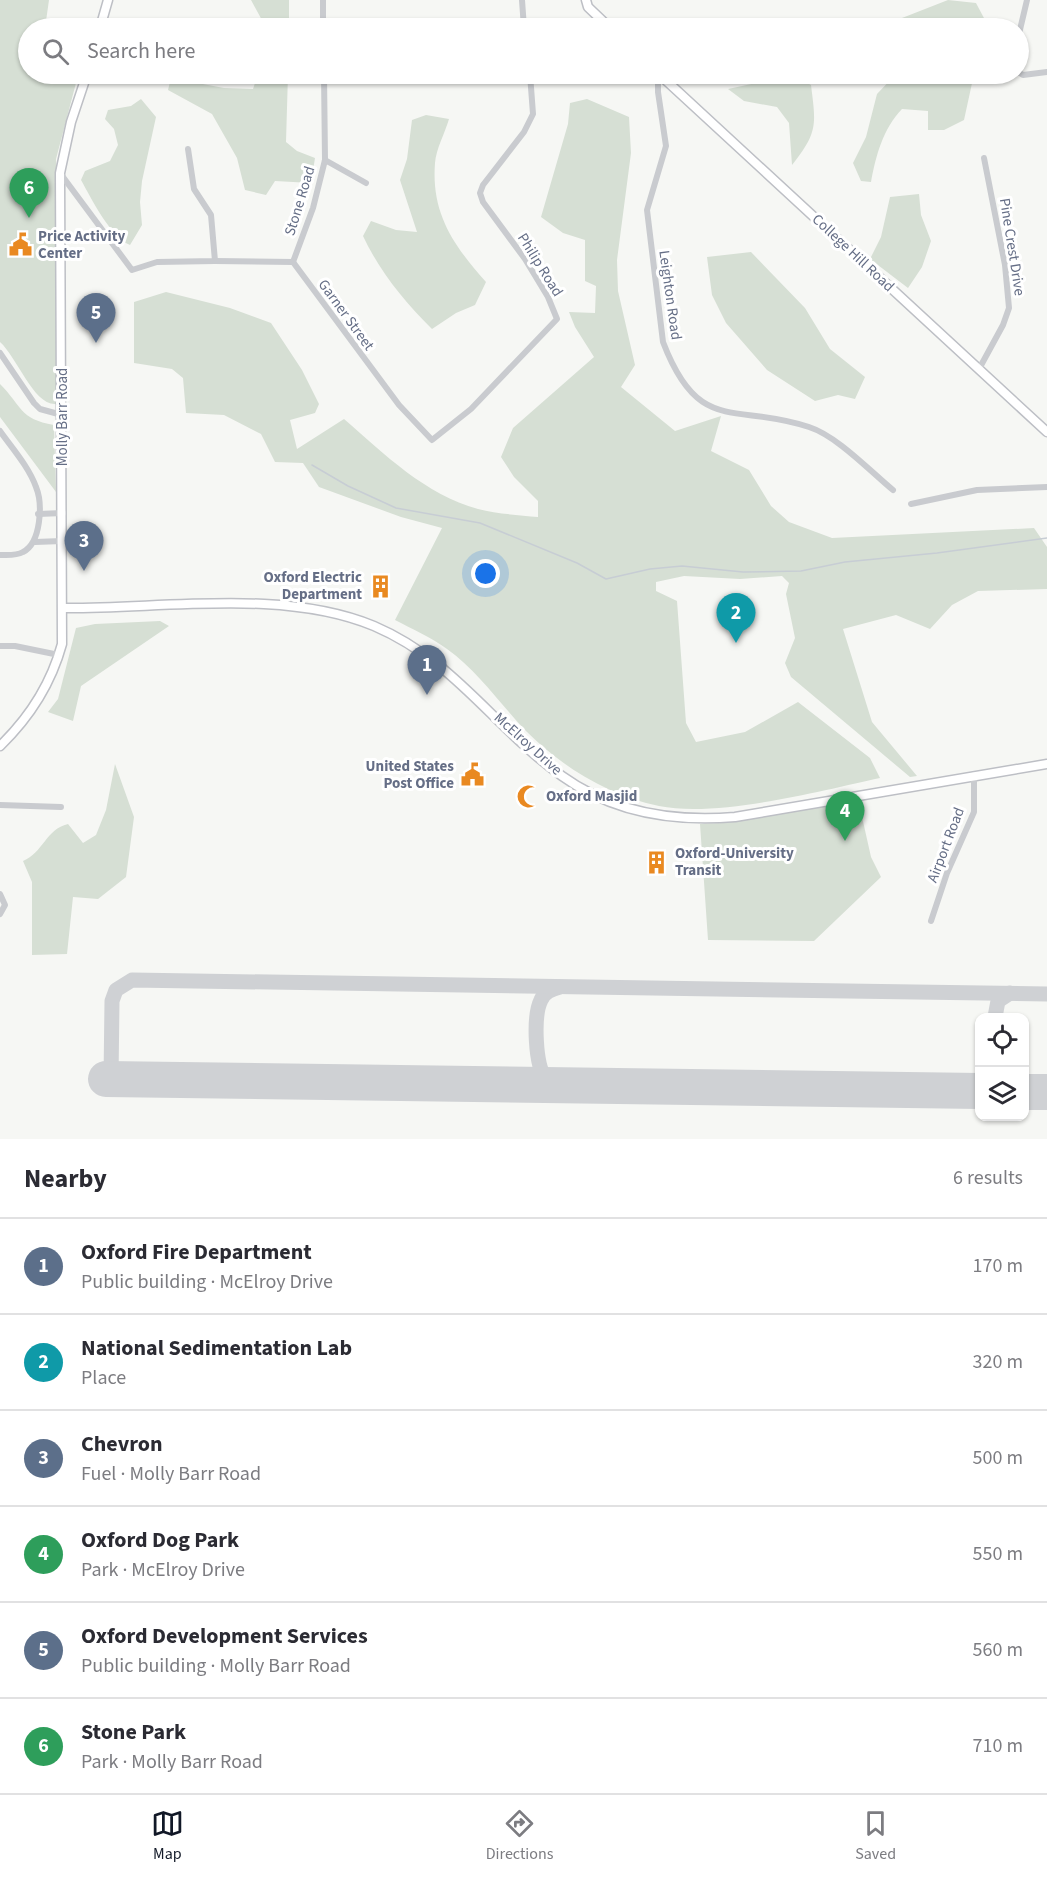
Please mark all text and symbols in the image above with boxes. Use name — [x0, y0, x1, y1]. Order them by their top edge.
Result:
search box — [18, 18, 1029, 84]
icon: search — [39, 35, 72, 68]
text: Search here — [87, 35, 195, 67]
street label: Stone Road — [280, 164, 320, 238]
pin: 6 — [9, 168, 48, 218]
street label: Pine Crest Drive — [994, 197, 1030, 297]
street label: College Hill Road — [807, 209, 899, 297]
place label: Price Activity Center — [38, 226, 126, 264]
street label: Philip Road — [512, 229, 568, 301]
public building icon: Price Activity Center — [7, 232, 33, 258]
street label: Leighton Road — [653, 249, 687, 341]
street label: Garner Street — [313, 275, 379, 355]
pin: 5 — [76, 294, 116, 343]
street label: Molly Barr Road — [52, 368, 73, 466]
pin: 3 — [64, 522, 104, 571]
your location — [471, 559, 500, 588]
place label: Oxford Electric Department — [264, 567, 362, 605]
building icon: Oxford Electric Department — [367, 573, 393, 599]
pin: 2 — [716, 594, 756, 643]
pin: 1 — [408, 646, 446, 695]
street label: McElroy Drive — [489, 708, 567, 780]
place label: United States Post Office — [366, 756, 454, 794]
public building icon: United States Post Office — [459, 762, 485, 788]
mosque icon: Oxford Masjid — [515, 783, 541, 809]
place label: Oxford Masjid — [546, 786, 637, 807]
pin: 4 — [826, 792, 864, 841]
street label: Airport Road — [922, 804, 970, 886]
place label: Oxford-University Transit — [675, 843, 794, 881]
building icon: Oxford-University Transit — [644, 849, 670, 875]
map controls — [975, 1013, 1029, 1121]
button: locate — [975, 1013, 1029, 1067]
button: layers — [975, 1067, 1029, 1121]
text: Nearby — [24, 1160, 107, 1197]
text: 6 results — [953, 1164, 1023, 1192]
text: Oxford Fire Department — [81, 1236, 312, 1268]
text: 1 — [38, 1252, 49, 1280]
text: 170 m — [973, 1252, 1023, 1280]
text: Public building · McElroy Drive — [81, 1268, 333, 1296]
text: National Sedimentation Lab — [81, 1332, 352, 1364]
text: 2 — [38, 1348, 49, 1376]
text: 320 m — [973, 1348, 1023, 1376]
text: Place — [81, 1364, 126, 1392]
text: Chevron — [81, 1428, 162, 1460]
text: 3 — [38, 1444, 49, 1472]
text: 500 m — [973, 1444, 1023, 1472]
text: Fuel · Molly Barr Road — [81, 1460, 261, 1488]
text: Oxford Dog Park — [81, 1524, 239, 1556]
text: 4 — [38, 1540, 49, 1568]
text: 550 m — [973, 1540, 1023, 1568]
text: Park · McElroy Drive — [81, 1556, 245, 1584]
text: Oxford Development Services — [81, 1620, 368, 1652]
text: 5 — [38, 1636, 49, 1664]
text: 560 m — [973, 1636, 1023, 1664]
text: Public building · Molly Barr Road — [81, 1652, 351, 1680]
text: Stone Park — [81, 1716, 186, 1748]
text: 6 — [38, 1732, 49, 1760]
text: 710 m — [973, 1732, 1023, 1760]
text: Park · Molly Barr Road — [81, 1748, 263, 1776]
tab: Map — [151, 1807, 184, 1865]
tab: Directions — [486, 1807, 553, 1865]
tab: Saved — [855, 1807, 896, 1865]

